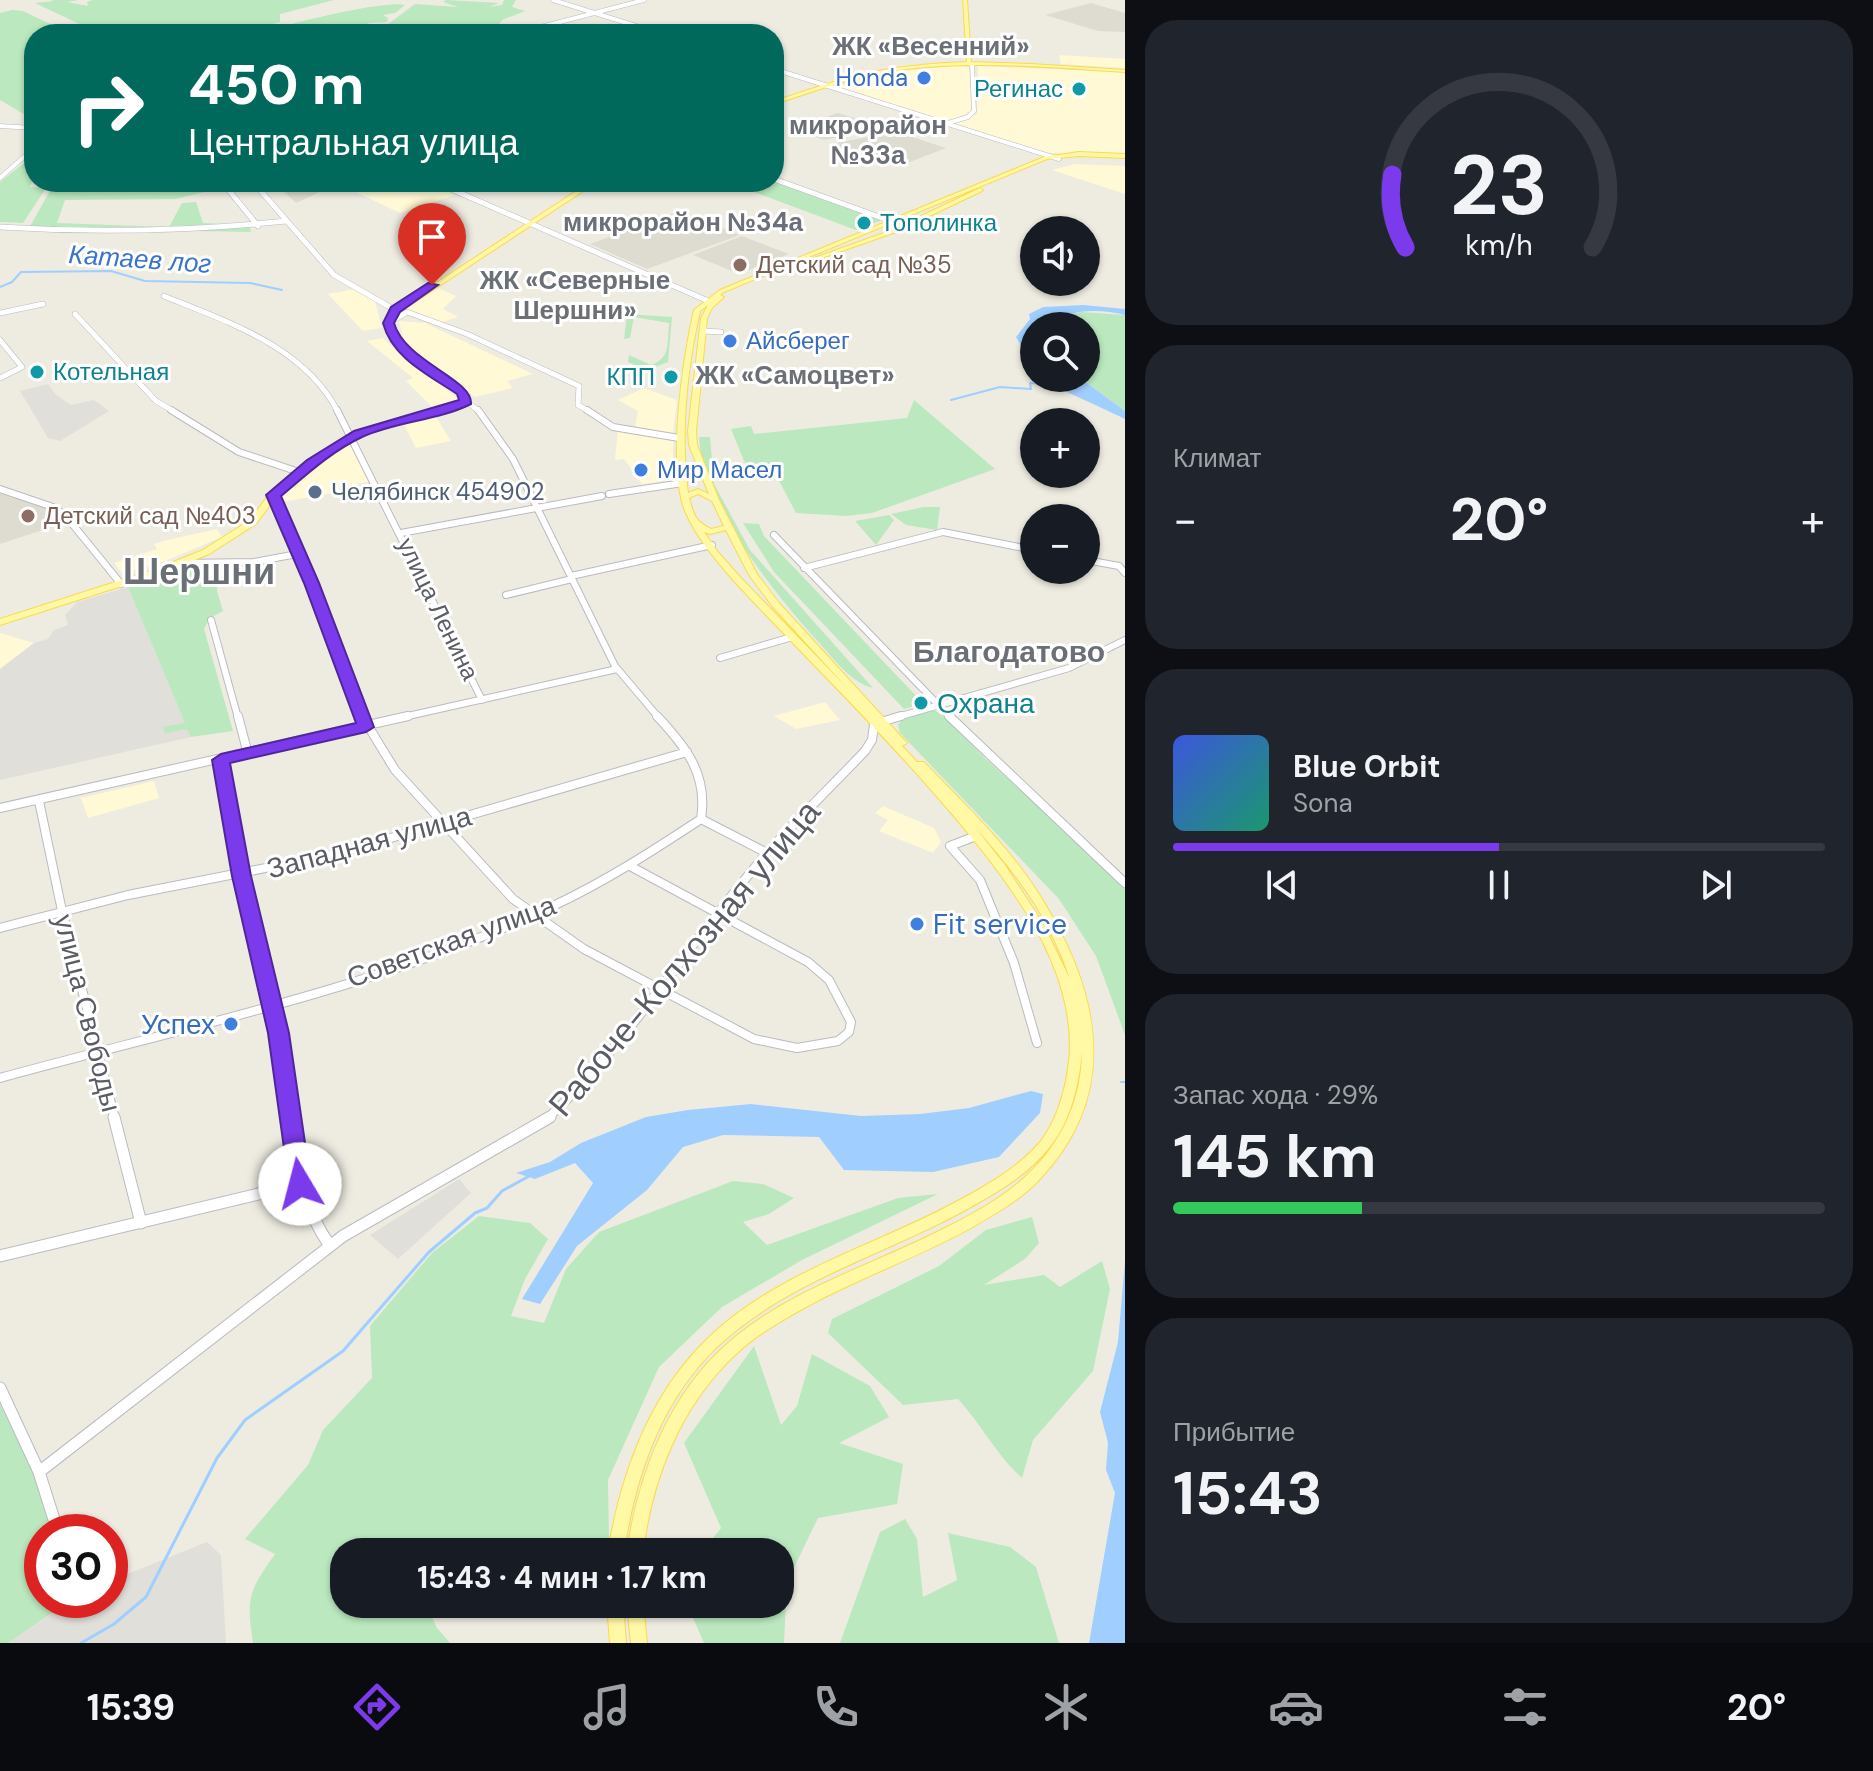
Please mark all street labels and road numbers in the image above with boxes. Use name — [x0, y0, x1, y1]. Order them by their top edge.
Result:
street label: улица Ленина — [391, 532, 487, 686]
street label: Рабоче-Колхозная улица — [539, 790, 830, 1126]
street label: Западная улица — [263, 797, 476, 888]
street label: Советская улица — [342, 886, 561, 996]
street label: улица Свободы — [45, 911, 130, 1116]

